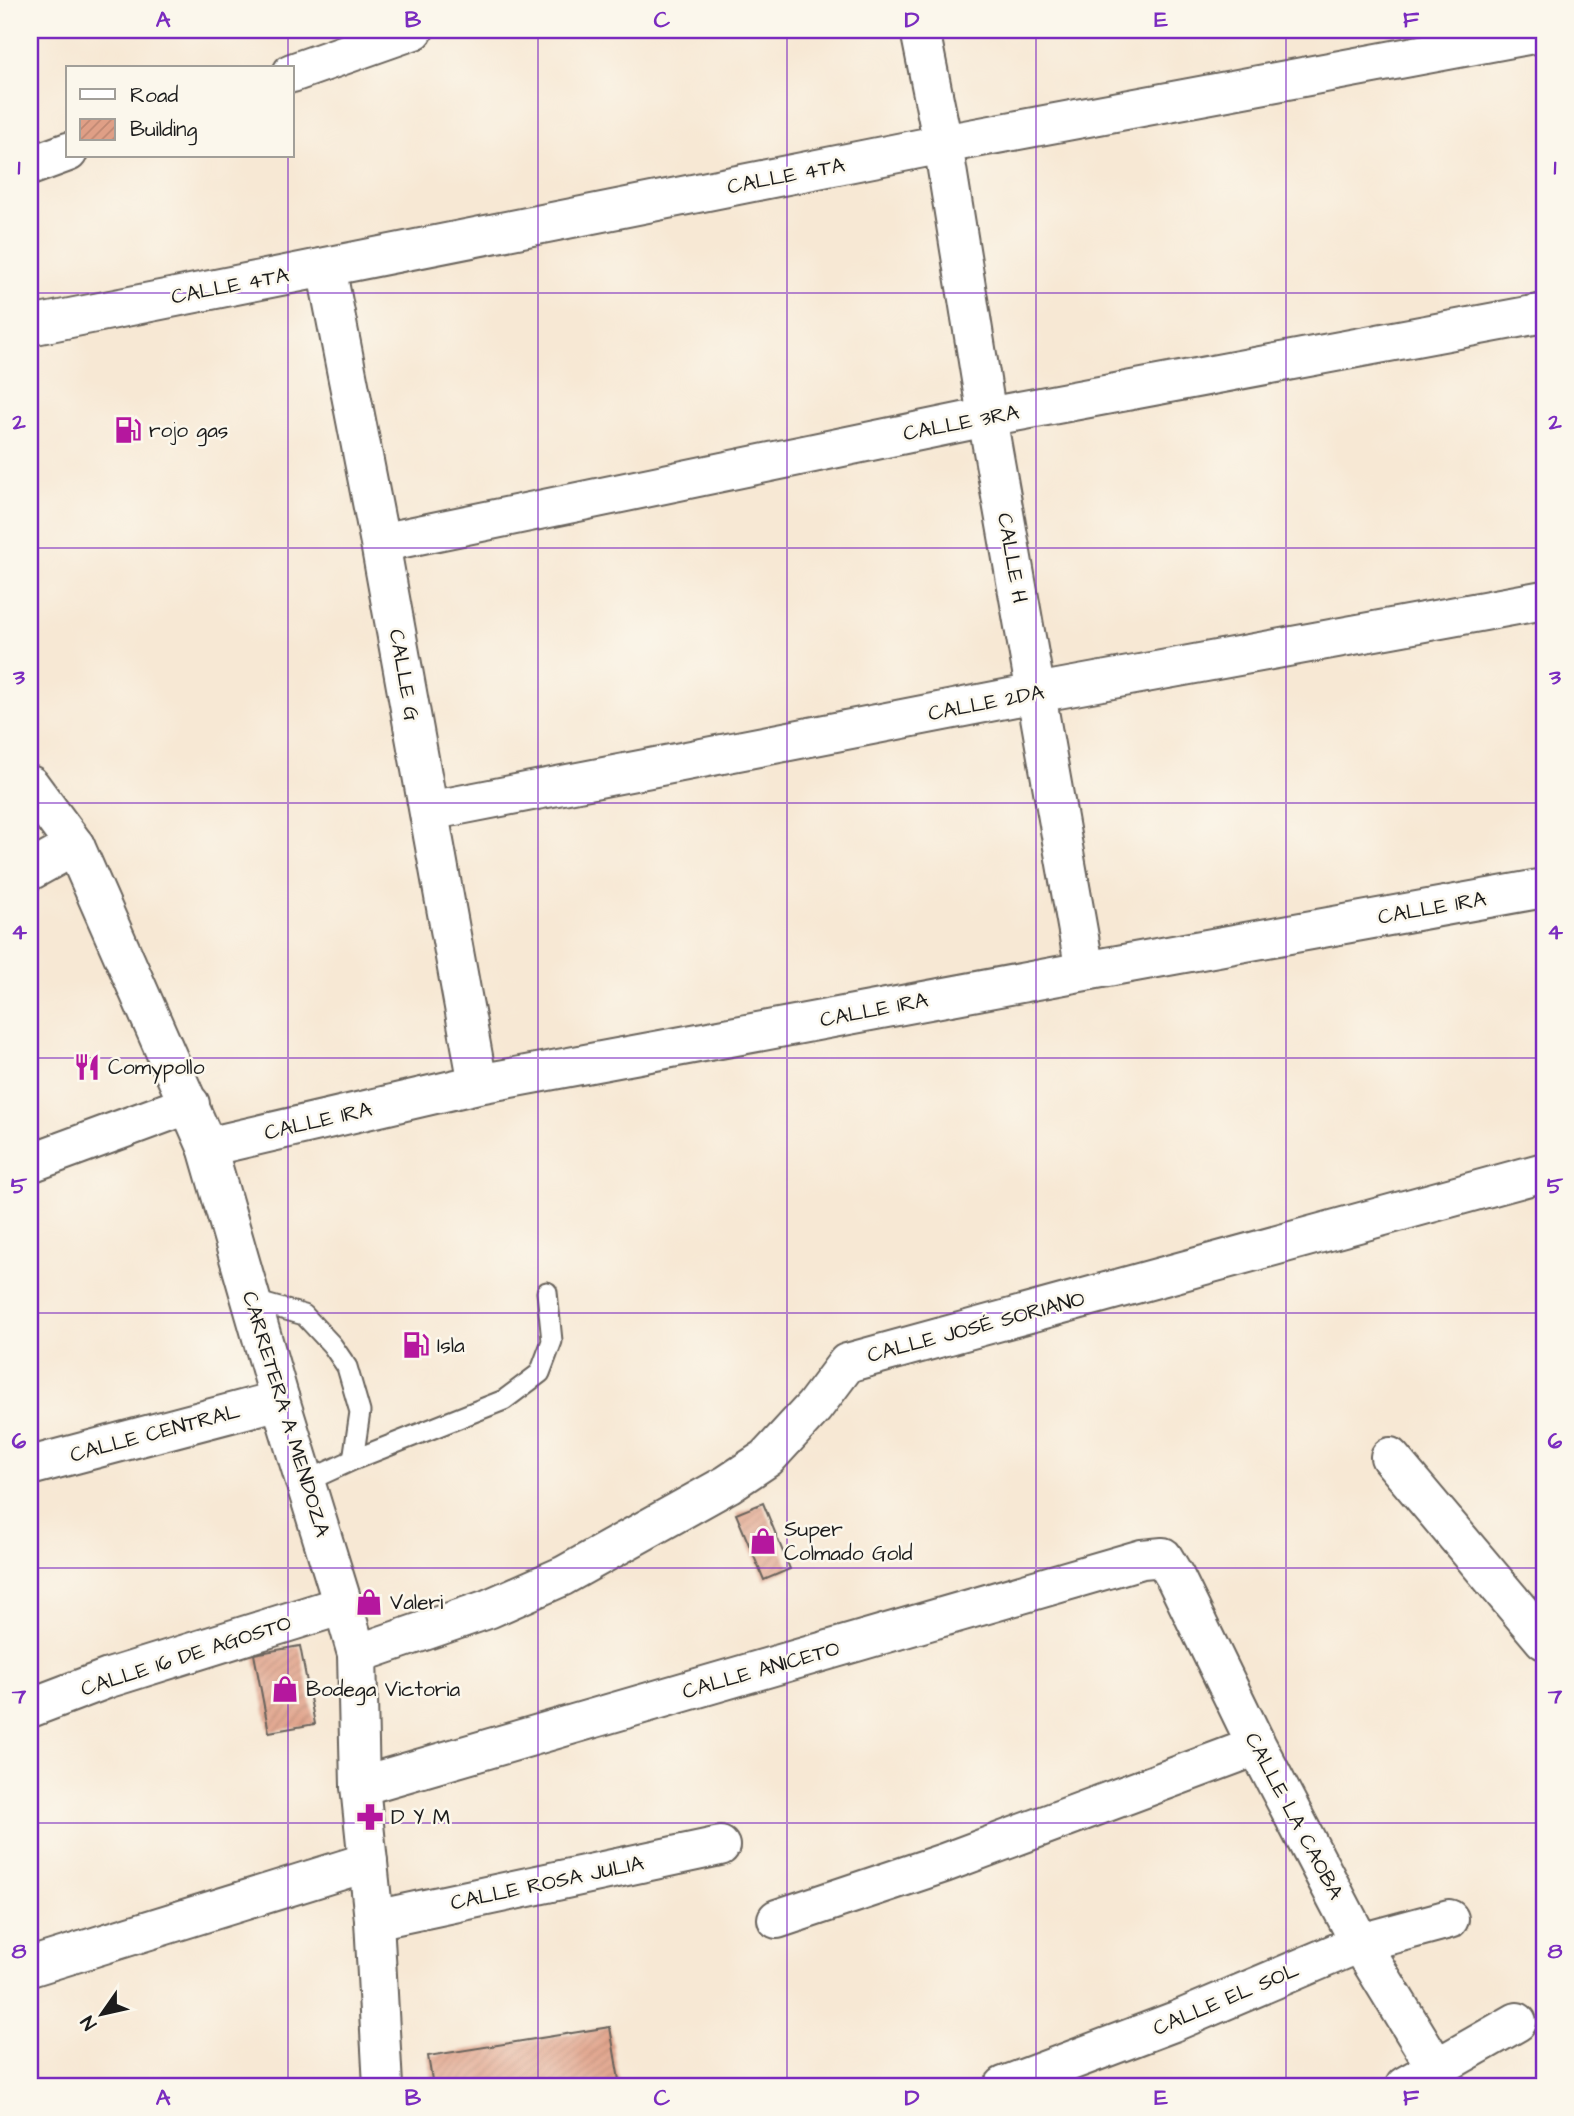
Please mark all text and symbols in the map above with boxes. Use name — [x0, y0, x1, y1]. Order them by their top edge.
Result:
text: A — [156, 4, 171, 36]
text: B — [405, 4, 422, 36]
text: C — [654, 4, 671, 36]
text: D — [905, 4, 920, 36]
text: E — [1154, 4, 1168, 36]
text: F — [1403, 4, 1420, 36]
legend — [66, 66, 294, 158]
text: Road — [130, 81, 178, 110]
text: Building — [130, 115, 198, 146]
street label: CALLE 4TA — [725, 150, 848, 202]
text: 1 — [18, 151, 21, 183]
text: 1 — [1554, 151, 1557, 183]
street label: CALLE 4TA — [169, 260, 292, 312]
street label: CALLE 3RA — [901, 397, 1022, 448]
text: 2 — [11, 406, 26, 438]
text: 2 — [1547, 406, 1562, 438]
fuel station icon: rojo gas — [113, 415, 143, 445]
place label: rojo gas — [149, 416, 228, 447]
street label: CALLE H — [990, 511, 1034, 606]
street label: CALLE G — [382, 627, 426, 724]
text: 3 — [12, 661, 25, 693]
text: 3 — [1548, 661, 1561, 693]
street label: CALLE 2DA — [926, 677, 1047, 728]
street label: CALLE 1RA — [1376, 884, 1489, 932]
text: 4 — [11, 916, 27, 948]
text: 4 — [1547, 916, 1563, 948]
street label: CALLE 1RA — [818, 985, 931, 1035]
restaurant icon: Comypollo — [72, 1052, 102, 1082]
place label: Comypollo — [108, 1053, 205, 1084]
street label: CALLE 1RA — [261, 1094, 375, 1147]
text: 5 — [11, 1170, 28, 1202]
text: 5 — [1547, 1170, 1564, 1202]
street label: CALLE JOSÉ SORIANO — [864, 1284, 1088, 1370]
street label: CARRETERA A MENDOZA — [235, 1288, 337, 1541]
fuel station icon: Isla — [401, 1330, 431, 1360]
place label: Isla — [437, 1331, 465, 1360]
street label: CALLE CENTRAL — [67, 1396, 244, 1470]
text: 6 — [12, 1425, 27, 1457]
text: 6 — [1548, 1425, 1563, 1457]
place label: Super Colmado Gold — [784, 1515, 913, 1568]
shop icon: Super Colmado Gold — [748, 1526, 778, 1556]
shop icon: Valeri — [354, 1587, 384, 1617]
place label: Valeri — [390, 1588, 443, 1617]
street label: CALLE 16 DE AGOSTO — [77, 1608, 295, 1704]
street label: CALLE ANICETO — [679, 1634, 843, 1706]
shop icon: Bodega Victoria — [270, 1674, 300, 1704]
place label: Bodega Victoria — [306, 1675, 460, 1706]
text: 7 — [11, 1680, 27, 1712]
text: 7 — [1547, 1680, 1563, 1712]
street label: CALLE LA CAOBA — [1238, 1727, 1351, 1905]
pharmacy icon: D Y M — [355, 1802, 385, 1832]
place label: D Y M — [391, 1803, 450, 1832]
street label: CALLE ROSA JULIA — [448, 1848, 647, 1918]
text: 8 — [12, 1935, 27, 1967]
text: 8 — [1548, 1935, 1563, 1967]
street label: CALLE EL SOL — [1149, 1955, 1304, 2043]
north arrow — [66, 1980, 136, 2050]
text: N — [75, 2010, 104, 2035]
text: A — [156, 2082, 171, 2114]
text: B — [405, 2082, 422, 2114]
text: C — [654, 2082, 671, 2114]
text: D — [905, 2082, 920, 2114]
text: E — [1154, 2082, 1168, 2114]
text: F — [1403, 2082, 1420, 2114]

